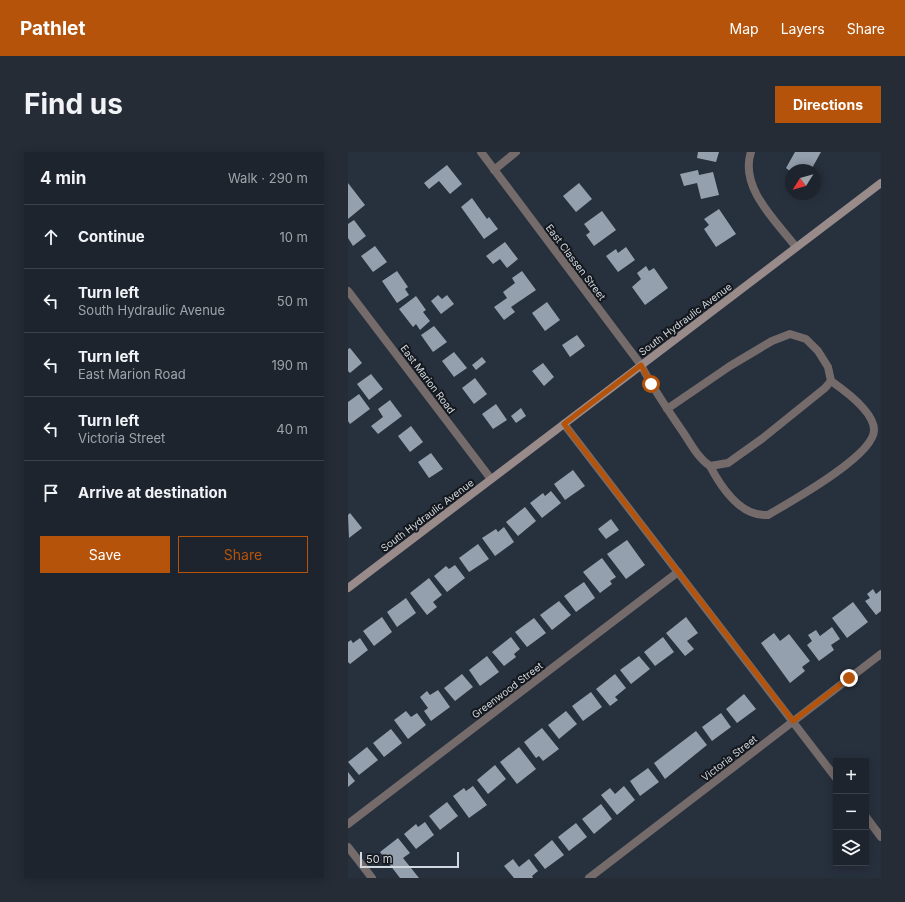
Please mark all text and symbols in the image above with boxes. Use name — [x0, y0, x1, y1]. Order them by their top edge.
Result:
text: Pathlet — [20, 17, 85, 40]
text: Map — [730, 20, 759, 37]
text: Layers — [781, 20, 825, 37]
text: Share — [847, 20, 885, 37]
button: Directions — [775, 86, 881, 123]
text: Find us — [24, 87, 123, 121]
north arrow — [785, 164, 821, 200]
text: 4 min — [40, 168, 86, 188]
text: Walk · 290 m — [228, 170, 308, 186]
street label: East Classen Street — [544, 222, 609, 303]
icon: ahead — [40, 226, 62, 248]
text: Continue — [78, 227, 145, 246]
text: 10 m — [279, 229, 308, 245]
street label: South Hydraulic Avenue — [636, 280, 734, 358]
text: Turn left — [78, 283, 139, 302]
icon: left — [40, 290, 62, 312]
text: 50 m — [277, 293, 308, 309]
text: South Hydraulic Avenue — [78, 302, 225, 318]
street label: East Marion Road — [398, 342, 458, 416]
text: Turn left — [78, 347, 139, 366]
icon: left — [40, 354, 62, 376]
text: 190 m — [271, 357, 308, 373]
text: East Marion Road — [78, 366, 186, 382]
route start — [642, 375, 660, 393]
text: Turn left — [78, 411, 139, 430]
icon: left — [40, 418, 62, 440]
text: 40 m — [276, 421, 308, 437]
text: Victoria Street — [78, 430, 165, 446]
street label: South Hydraulic Avenue — [378, 476, 476, 554]
icon: arrive — [40, 482, 62, 504]
text: Arrive at destination — [78, 483, 227, 502]
button: Save — [40, 536, 170, 573]
button: Share — [178, 536, 308, 573]
street label: Greenwood Street — [469, 659, 545, 721]
route end — [840, 669, 858, 687]
street label: Victoria Street — [699, 732, 760, 783]
map controls — [833, 758, 869, 866]
button: + — [833, 758, 869, 794]
button: − — [833, 794, 869, 830]
button: layers — [833, 830, 869, 866]
scale bar — [360, 850, 459, 869]
text: 50 m — [366, 852, 392, 866]

